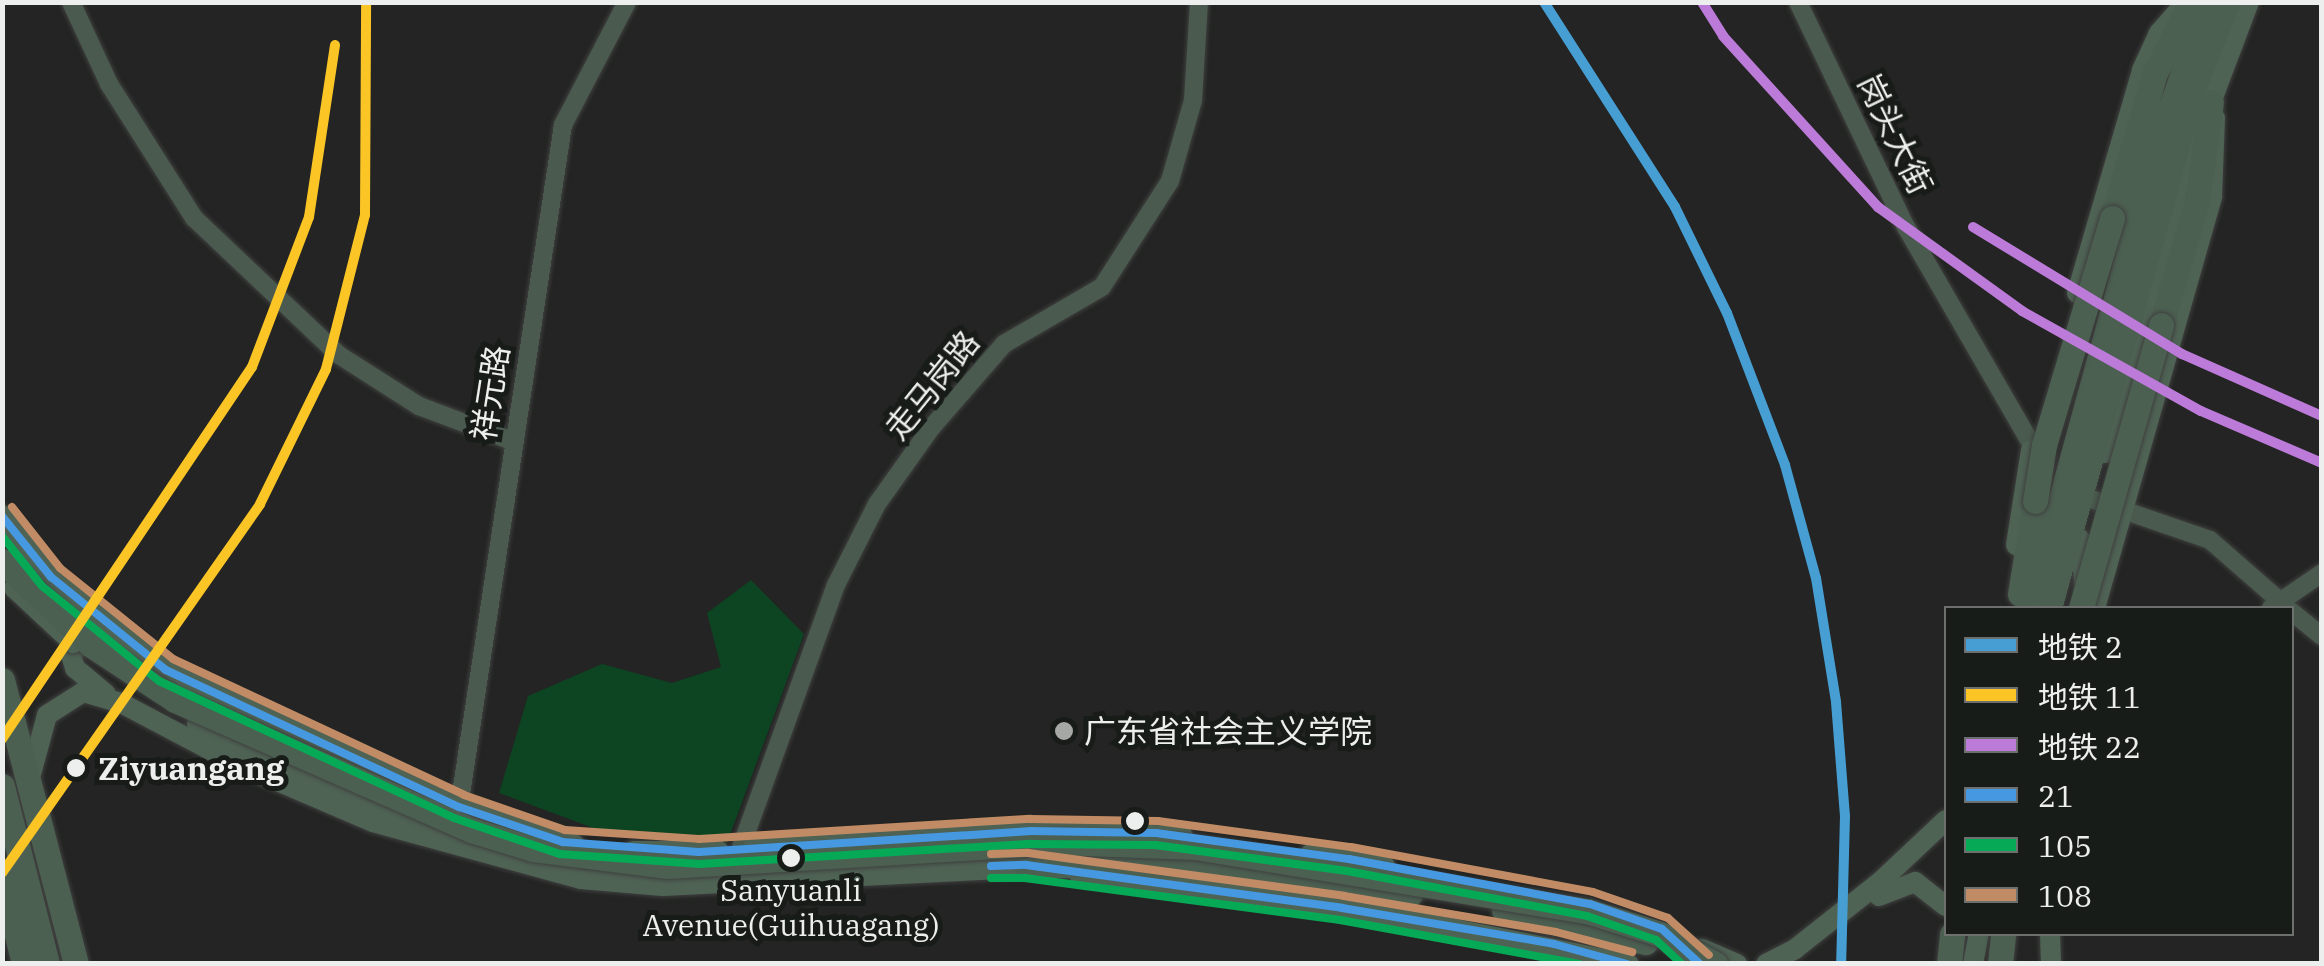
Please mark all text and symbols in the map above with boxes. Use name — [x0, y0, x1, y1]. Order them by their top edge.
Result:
street label: 岗头大街 — [1850, 68, 1940, 200]
street label: 走马岗路 — [877, 323, 987, 447]
street label: 祥元路 — [464, 343, 516, 443]
legend — [1944, 606, 2294, 936]
text: 地铁 2 — [2038, 627, 2123, 666]
text: 地铁 11 — [2038, 677, 2141, 716]
place label: 广东省社会主义学院 — [1084, 712, 1372, 750]
marker: 广东省社会主义学院 — [1053, 720, 1075, 742]
text: 地铁 22 — [2038, 727, 2141, 766]
place label: Ziyuangang — [98, 749, 284, 787]
marker: Ziyuangang — [63, 755, 89, 781]
text: 21 — [2038, 776, 2074, 815]
unlabelled marker — [1125, 811, 1145, 831]
text: 105 — [2038, 826, 2092, 865]
marker: Sanyuanli Avenue(Guihuagang) — [781, 848, 801, 868]
place label: Sanyuanli Avenue(Guihuagang) — [642, 872, 940, 942]
text: 108 — [2038, 876, 2092, 915]

